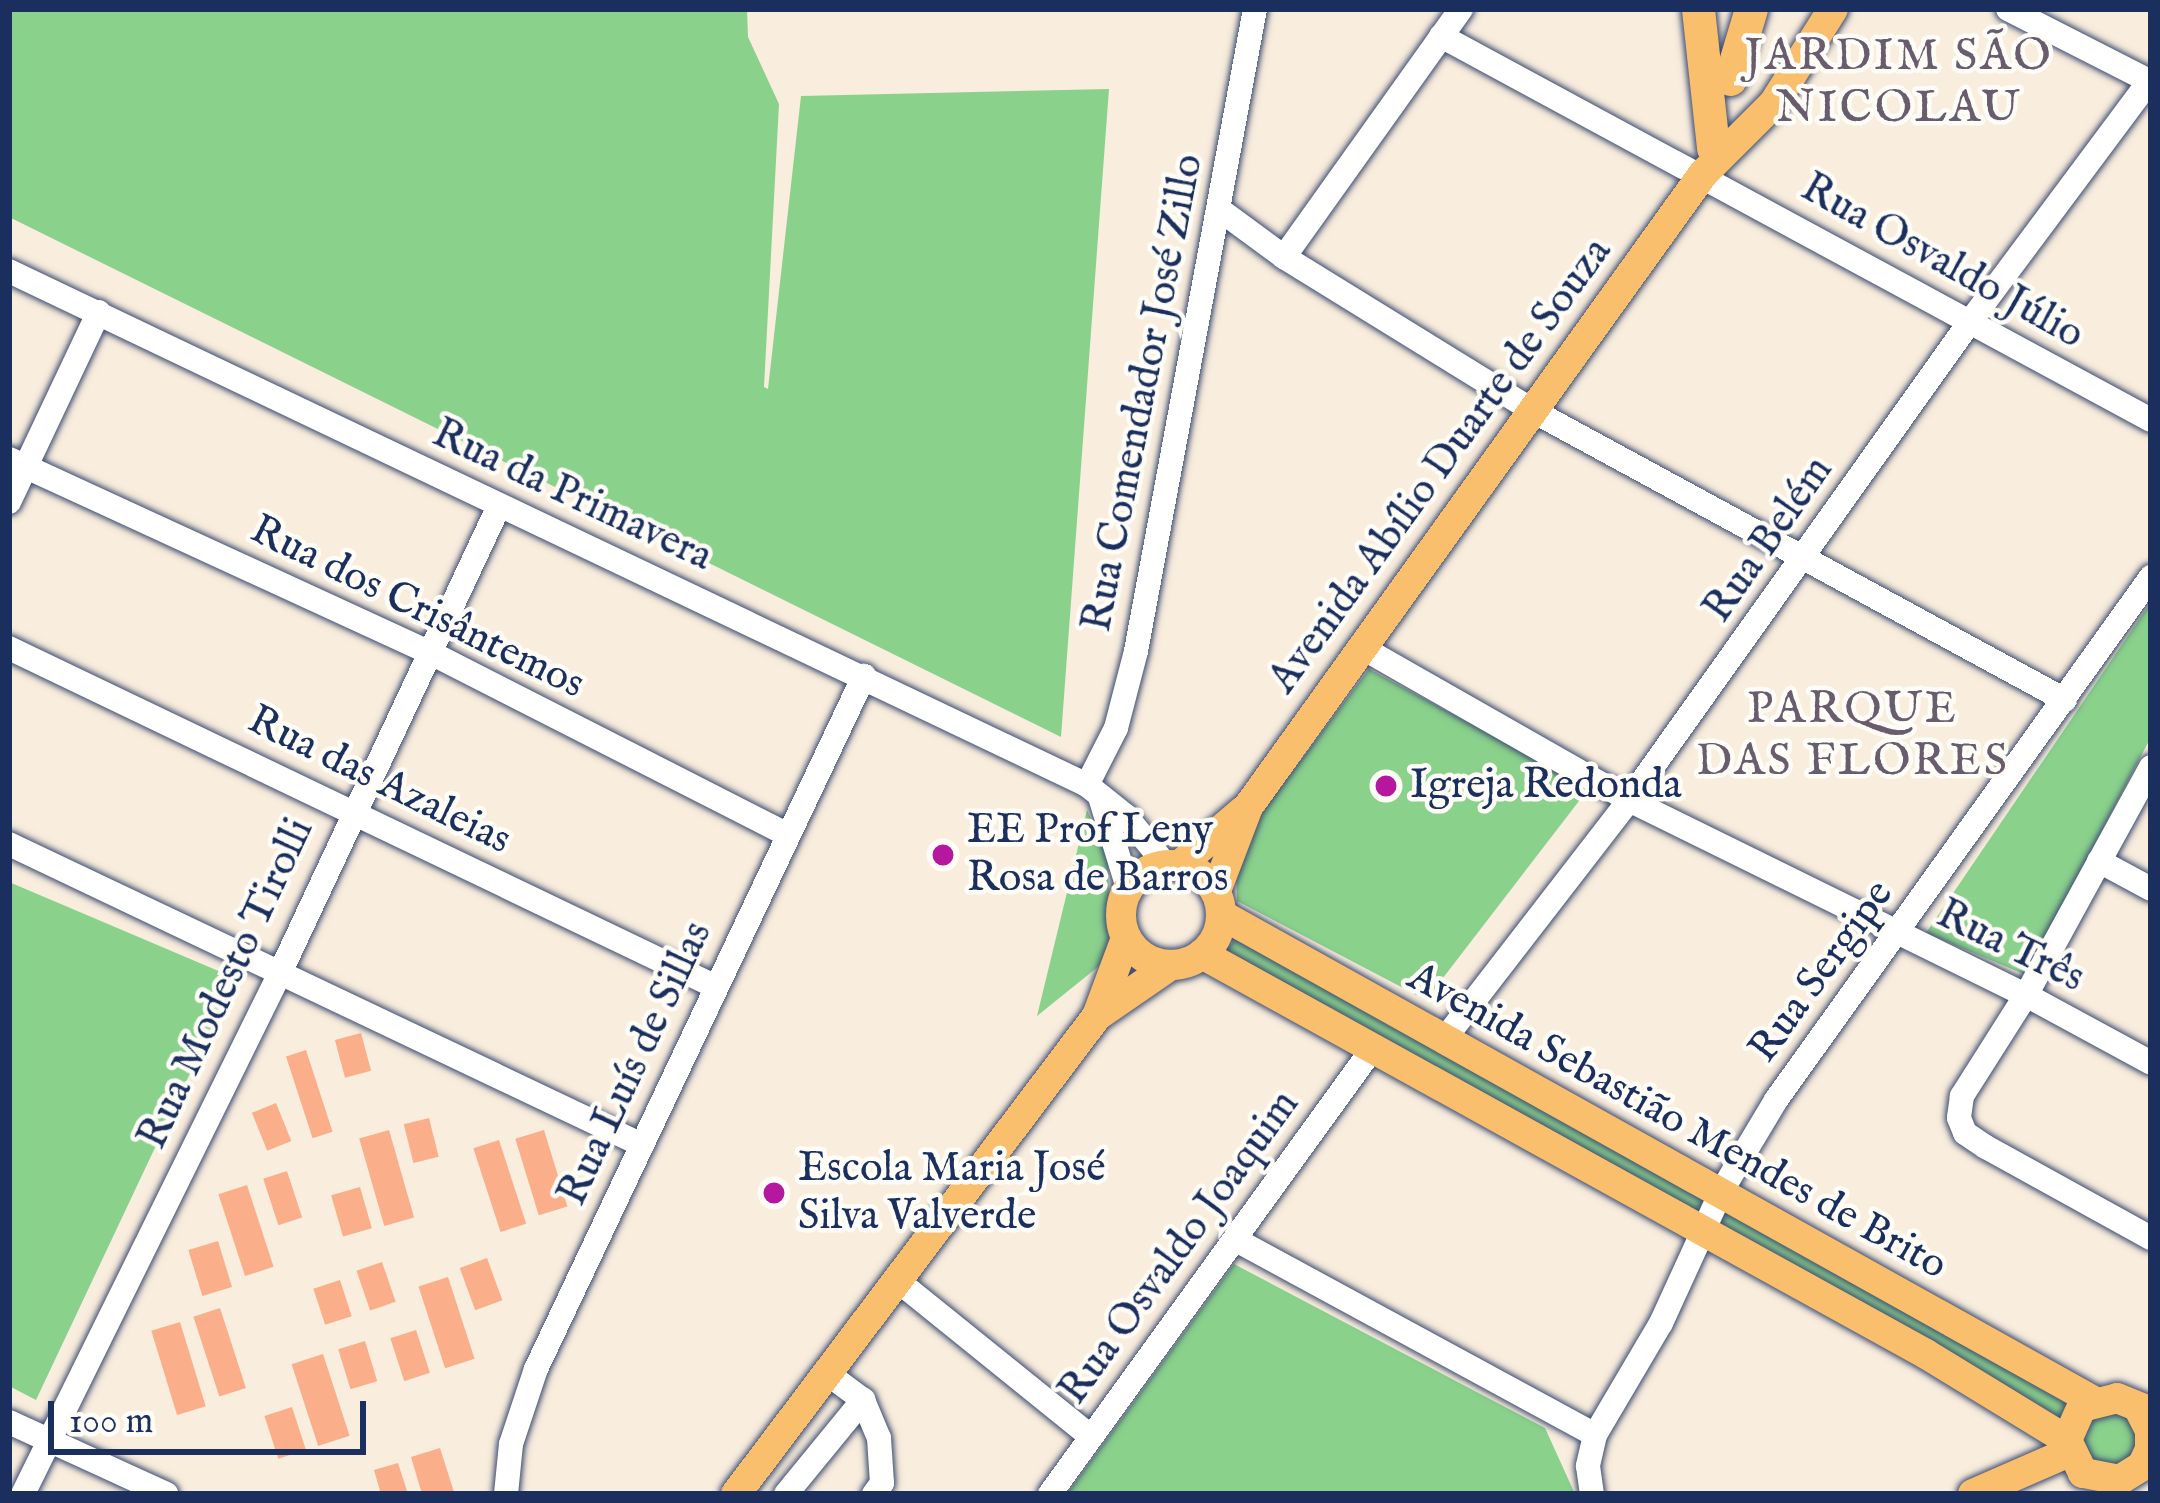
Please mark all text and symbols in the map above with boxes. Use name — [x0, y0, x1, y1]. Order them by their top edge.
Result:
district label: JARDIM SÃO NICOLAU — [1744, 30, 2054, 136]
street label: Rua Comendador José Zillo — [1073, 150, 1215, 636]
street label: Rua Osvaldo Júlio — [1792, 163, 2092, 361]
street label: Avenida Abílio Duarte de Souza — [1259, 228, 1623, 704]
street label: Rua da Primavera — [424, 409, 720, 583]
street label: Rua Belém — [1694, 447, 1844, 633]
street label: Rua dos Crisântemos — [242, 505, 592, 711]
district label: PARQUE DAS FLORES — [1696, 683, 2010, 789]
street label: Rua das Azaleias — [239, 696, 519, 866]
place label: Igreja Redonda — [1410, 761, 1682, 811]
marker: Igreja Redonda — [1373, 773, 1399, 799]
place label: EE Prof Leny Rosa de Barros — [967, 806, 1228, 904]
street label: Rua Modesto Tirolli — [128, 811, 326, 1157]
marker: EE Prof Leny Rosa de Barros — [930, 842, 956, 868]
street label: Rua Sergipe — [1739, 871, 1905, 1073]
street label: Rua Três — [1928, 890, 2092, 1004]
street label: Rua Luís de Sillas — [548, 914, 724, 1214]
street label: Avenida Sebastião Mendes de Brito — [1399, 952, 1955, 1292]
street label: Rua Osvaldo Joaquim — [1049, 1081, 1311, 1415]
place label: Escola Maria José Silva Valverde — [798, 1144, 1106, 1242]
marker: Escola Maria José Silva Valverde — [761, 1180, 787, 1206]
scale bar — [54, 1377, 372, 1451]
text: 100 m — [69, 1399, 153, 1445]

